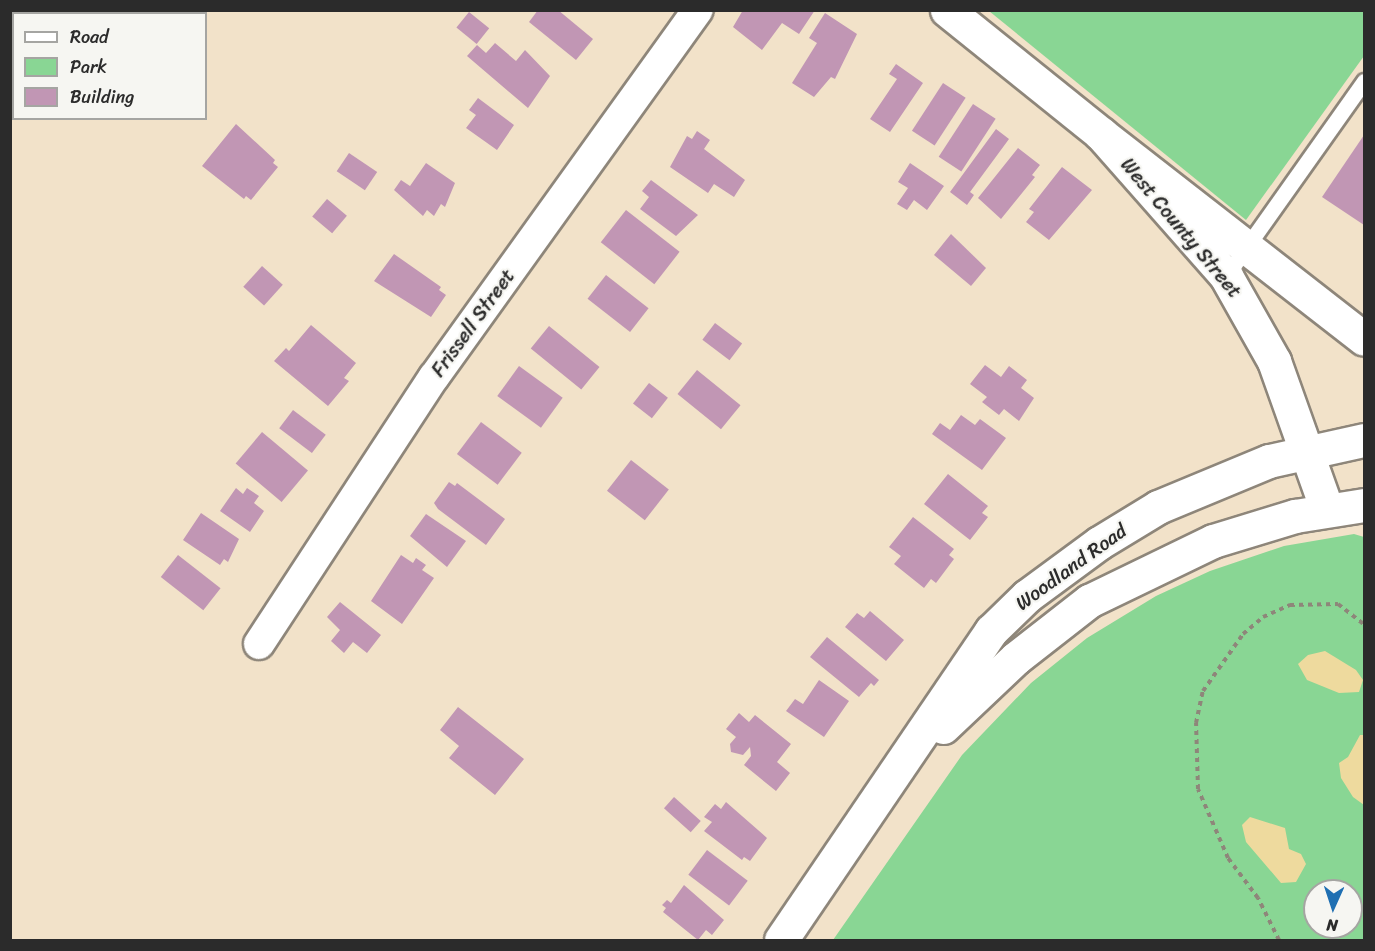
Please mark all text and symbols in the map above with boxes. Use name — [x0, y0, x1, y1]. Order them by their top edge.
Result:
legend — [12, 12, 207, 120]
text: Road — [70, 21, 109, 53]
text: Park — [70, 51, 107, 83]
text: Building — [70, 81, 134, 113]
street label: West County Street — [1115, 153, 1247, 303]
street label: Frissell Street — [426, 265, 520, 381]
street label: Woodland Road — [1011, 519, 1131, 615]
north arrow — [1303, 879, 1363, 939]
text: N — [1326, 911, 1338, 940]

